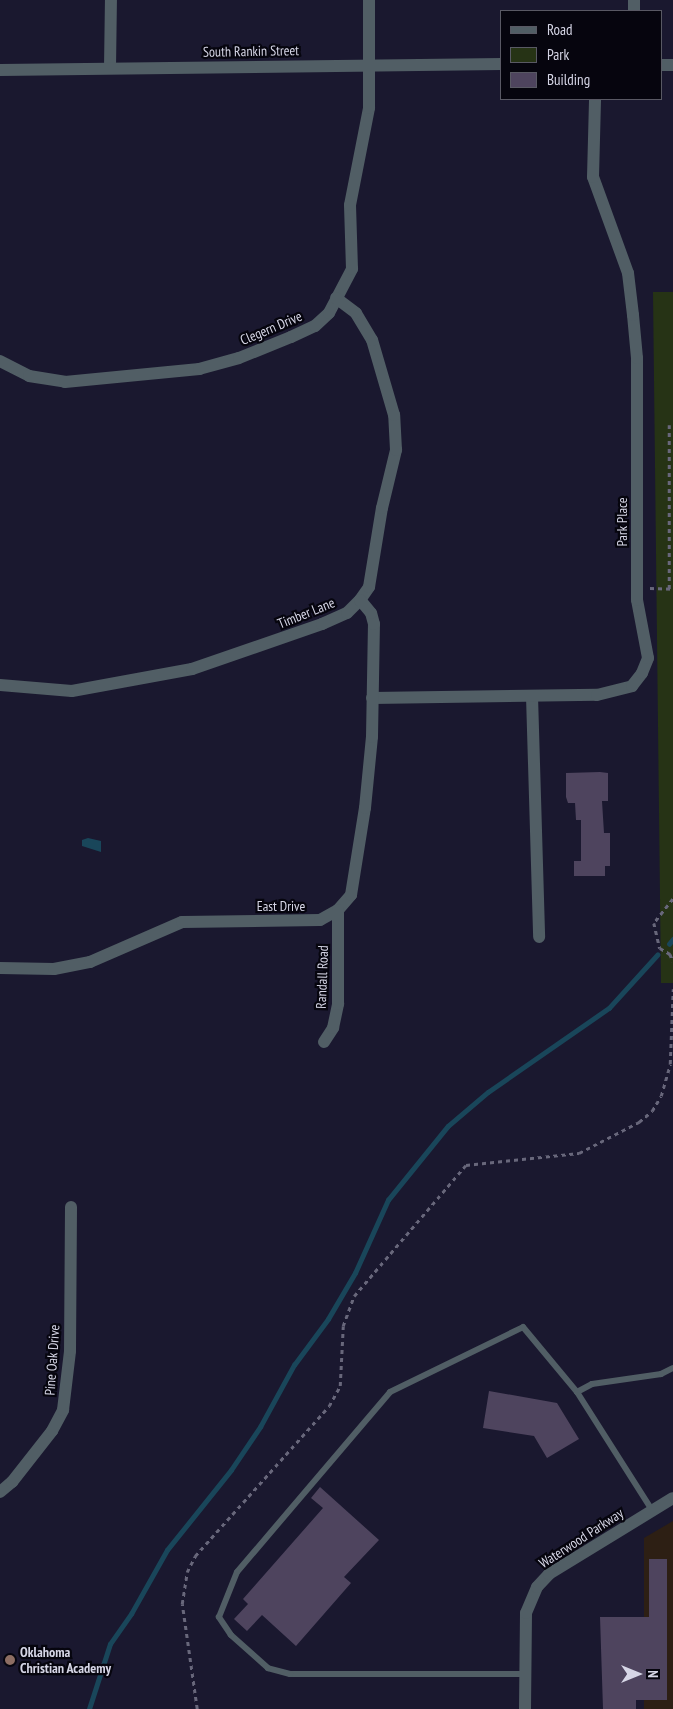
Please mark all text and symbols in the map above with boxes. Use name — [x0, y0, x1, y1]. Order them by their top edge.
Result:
legend — [500, 10, 663, 100]
text: Road — [547, 20, 573, 39]
street label: South Rankin Street — [203, 42, 299, 60]
text: Park — [547, 45, 569, 64]
text: Building — [547, 70, 590, 89]
street label: Clegern Drive — [238, 307, 304, 349]
street label: Park Place — [614, 497, 630, 547]
street label: Timber Lane — [275, 594, 337, 632]
street label: East Drive — [257, 898, 305, 914]
street label: Randall Road — [312, 945, 332, 1009]
street label: Pine Oak Drive — [41, 1324, 63, 1396]
street label: Waterwood Parkway — [536, 1505, 626, 1571]
place label: Oklahoma Christian Academy — [20, 1644, 112, 1676]
north arrow — [613, 1649, 663, 1699]
marker: Oklahoma Christian Academy — [4, 1654, 16, 1666]
text: N — [644, 1670, 662, 1678]

